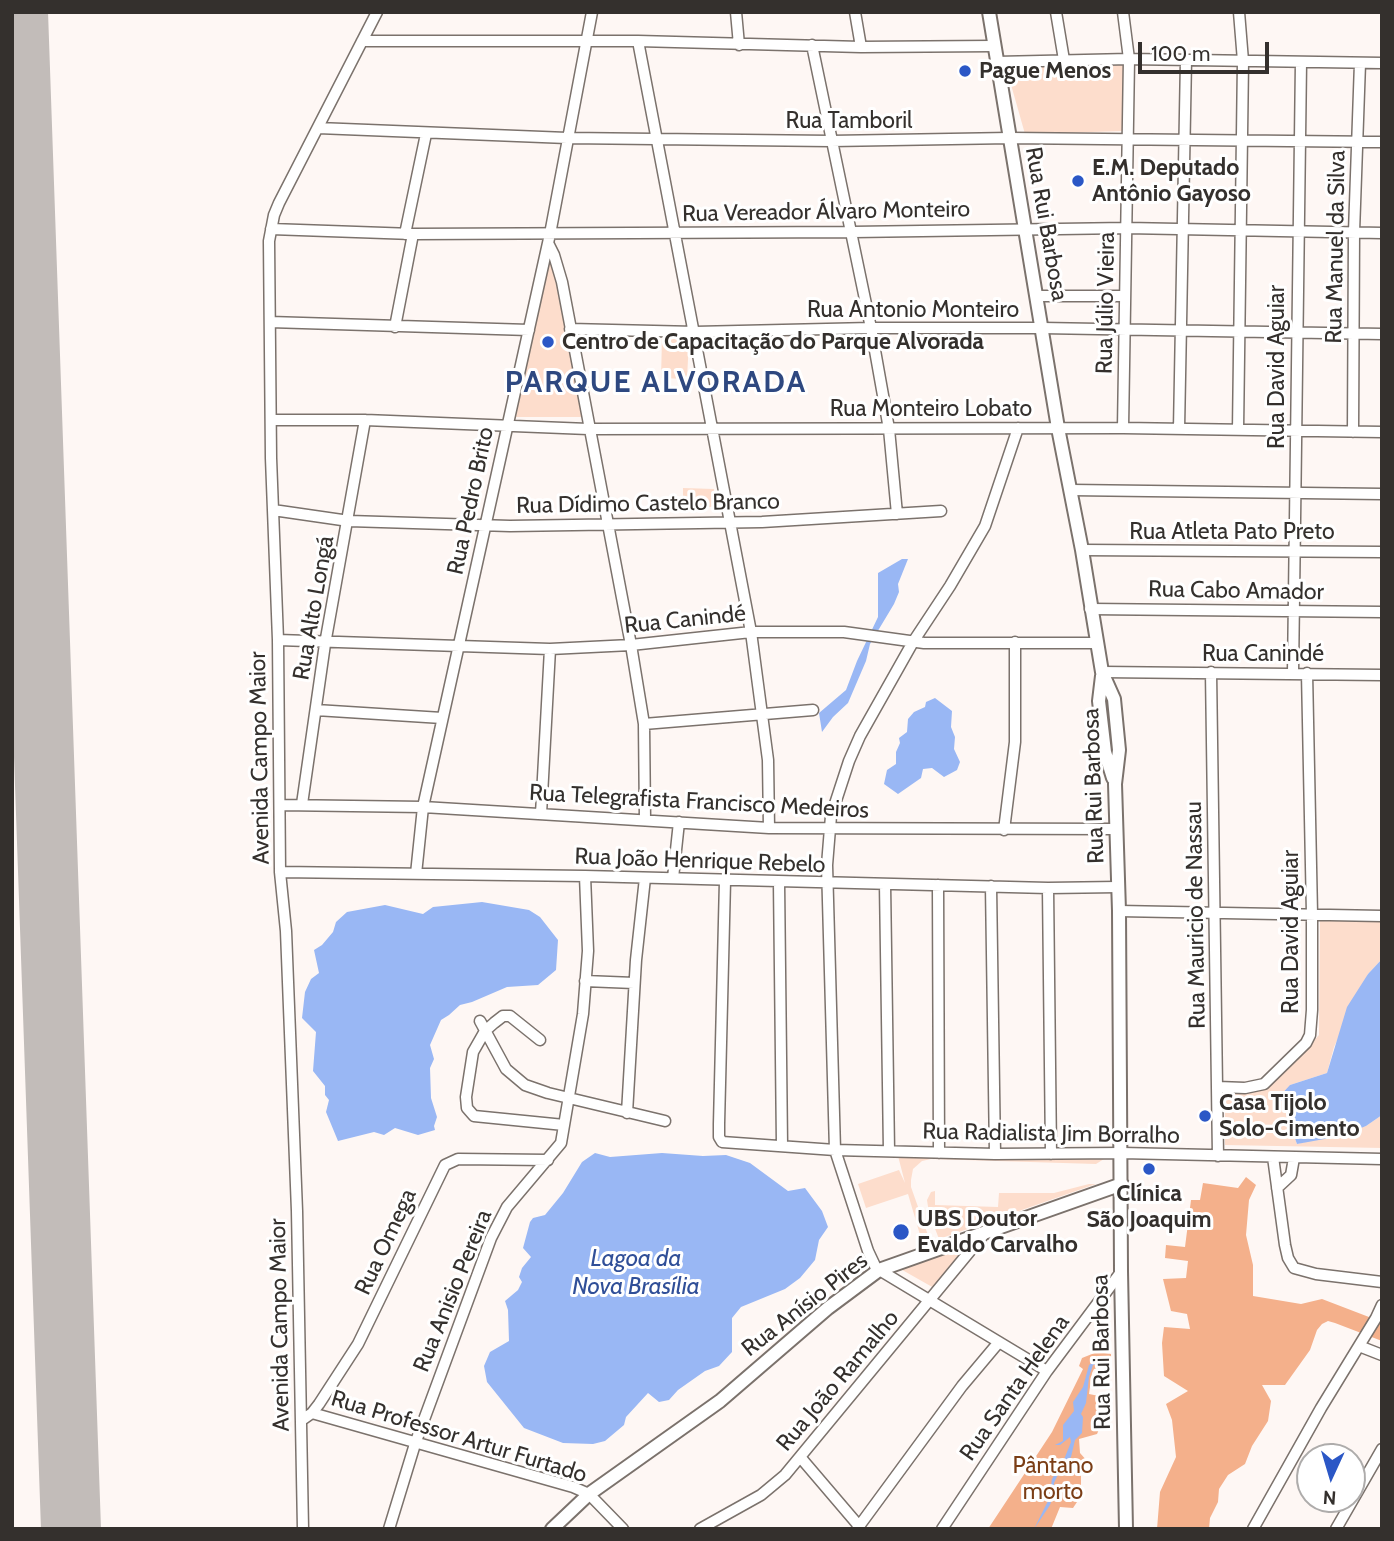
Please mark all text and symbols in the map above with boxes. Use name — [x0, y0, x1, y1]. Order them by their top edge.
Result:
scale bar — [1142, 28, 1273, 72]
text: 100 m — [1151, 41, 1210, 66]
place label: Pague Menos — [979, 57, 1111, 85]
marker: Pague Menos — [957, 63, 973, 79]
street label: Rua Tamboril — [786, 107, 912, 135]
street label: Rua Rui Barbosa — [1019, 145, 1073, 303]
street label: Rua Manuel da Silva — [1321, 150, 1351, 344]
place label: E.M. Deputado Antônio Gayoso — [1092, 154, 1251, 208]
marker: E.M. Deputado Antônio Gayoso — [1070, 173, 1086, 189]
street label: Rua Vereador Álvaro Monteiro — [682, 196, 970, 228]
street label: Rua Júlio Vieira — [1091, 232, 1121, 374]
street label: Rua David Aguiar — [1263, 285, 1291, 449]
street label: Rua Antonio Monteiro — [807, 296, 1019, 324]
place label: Centro de Capacitação do Parque Alvorada — [562, 328, 984, 356]
marker: Centro de Capacitação do Parque Alvorada — [540, 334, 556, 350]
district label: PARQUE ALVORADA — [507, 365, 805, 401]
street label: Rua Monteiro Lobato — [830, 395, 1032, 423]
street label: Rua Pedro Brito — [442, 425, 500, 577]
street label: Rua Dídimo Castelo Branco — [516, 488, 780, 520]
street label: Rua Atleta Pato Preto — [1129, 518, 1335, 546]
street label: Rua Alto Longá — [288, 534, 340, 682]
street label: Rua Cabo Amador — [1148, 576, 1324, 606]
street label: Rua Canindé — [623, 600, 747, 640]
street label: Rua Canindé — [1202, 640, 1324, 668]
street label: Avenida Campo Maior — [244, 651, 276, 865]
street label: Rua Rui Barbosa — [1077, 708, 1111, 864]
street label: Rua Telegrafista Francisco Medeiros — [528, 779, 870, 825]
street label: Rua Mauricio de Nassau — [1180, 801, 1212, 1029]
street label: Rua João Henrique Rebelo — [574, 843, 826, 879]
street label: Rua David Aguiar — [1277, 850, 1305, 1014]
place label: Casa Tijolo Solo-Cimento — [1219, 1089, 1360, 1143]
marker: Casa Tijolo Solo-Cimento — [1197, 1108, 1213, 1124]
street label: Rua Radialista Jim Borralho — [922, 1118, 1180, 1150]
marker: Clínica São Joaquim — [1141, 1161, 1157, 1177]
place label: Clínica São Joaquim — [1086, 1180, 1212, 1234]
street label: Rua Omega — [349, 1185, 423, 1299]
place label: UBS Doutor Evaldo Carvalho — [917, 1205, 1078, 1259]
street label: Rua Anisio Pereira — [408, 1206, 498, 1376]
street label: Avenida Campo Maior — [264, 1218, 296, 1432]
marker: UBS Doutor Evaldo Carvalho — [891, 1222, 911, 1242]
water label: Lagoa da Nova Brasília — [572, 1245, 700, 1301]
street label: Rua Anísio Pires — [737, 1247, 873, 1363]
street label: Rua Rui Barbosa — [1087, 1274, 1117, 1430]
street label: Rua João Ramalho — [771, 1305, 905, 1457]
street label: Rua Santa Helena — [954, 1310, 1076, 1466]
street label: Rua Professor Artur Furtado — [328, 1385, 590, 1489]
north arrow — [1296, 1443, 1366, 1513]
park label: Pântano morto — [1013, 1452, 1093, 1506]
text: N — [1322, 1486, 1337, 1509]

